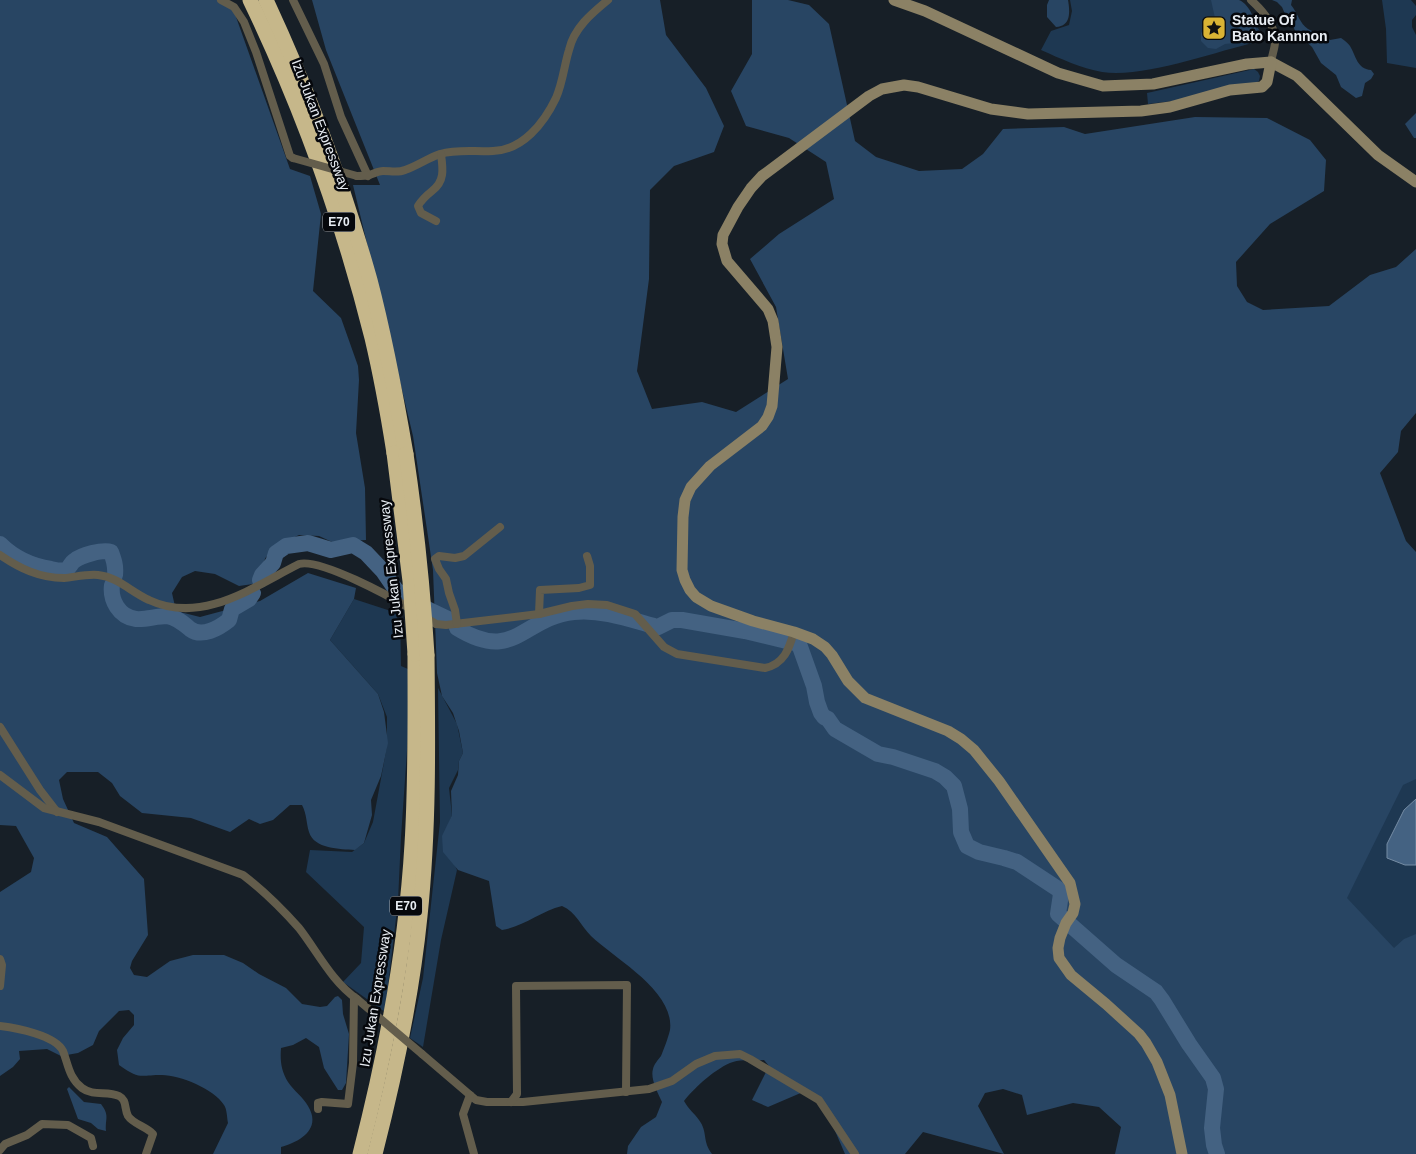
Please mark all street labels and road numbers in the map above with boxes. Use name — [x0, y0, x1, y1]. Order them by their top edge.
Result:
street label: Izu Jukan Expressway — [289, 57, 353, 193]
road number: E70 — [323, 212, 355, 232]
street label: Izu Jukan Expressway — [376, 499, 406, 639]
road number: E70 — [390, 896, 422, 916]
street label: Izu Jukan Expressway — [356, 928, 394, 1068]

